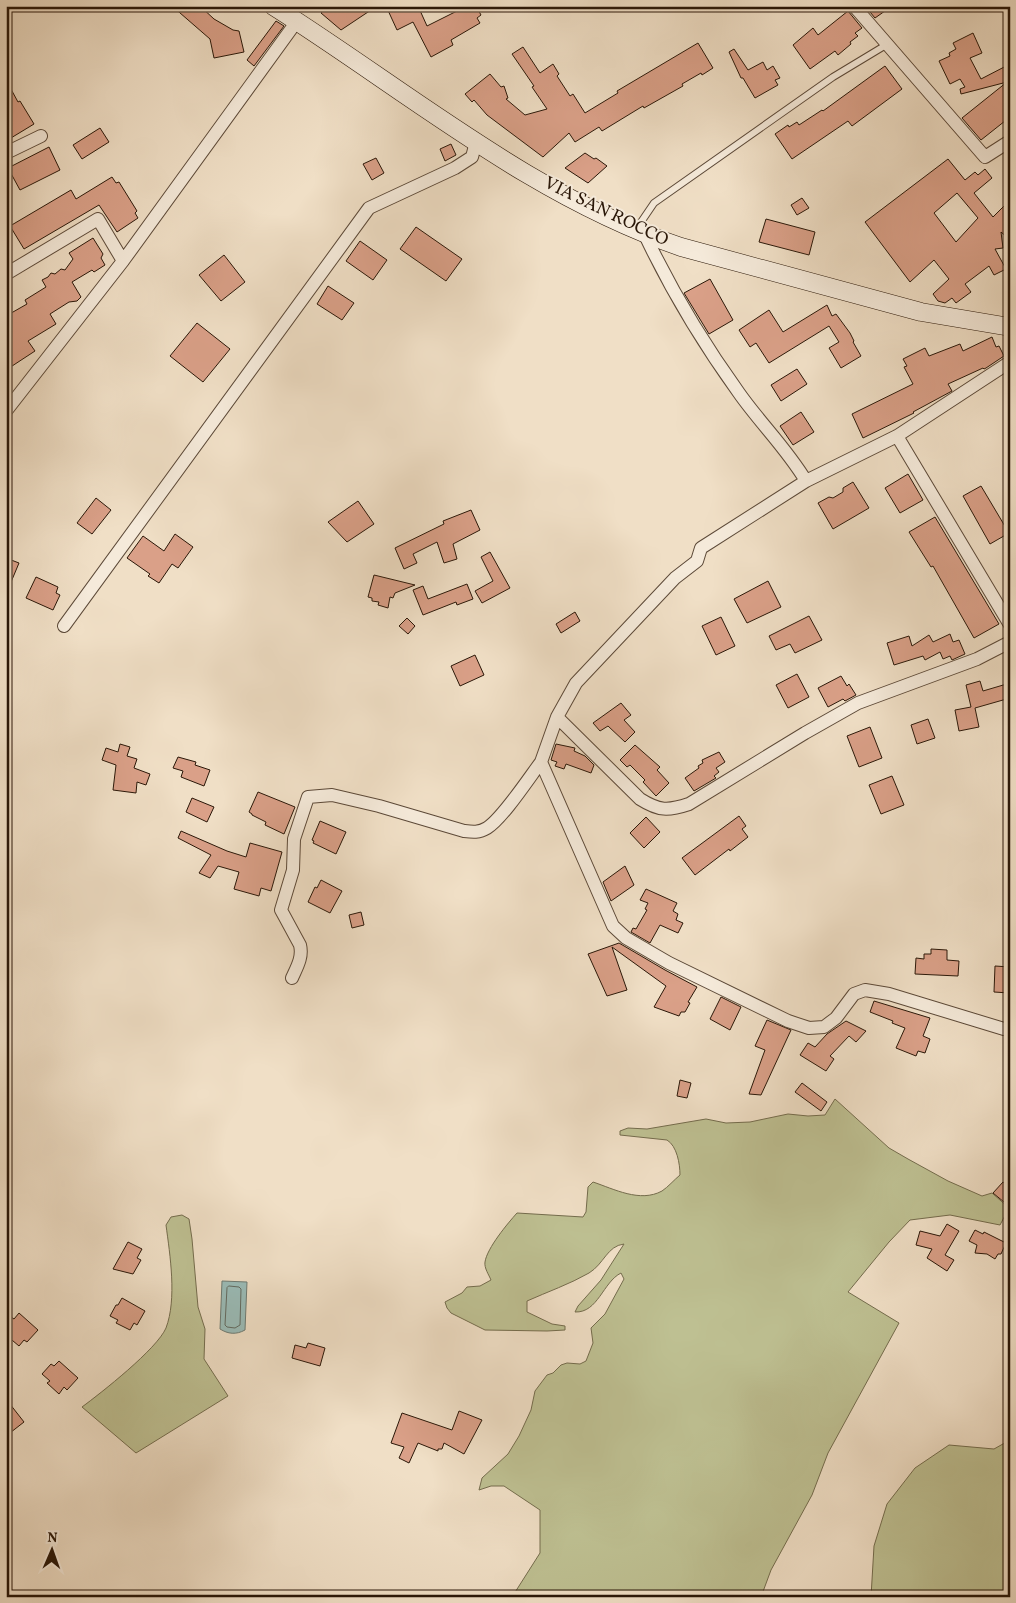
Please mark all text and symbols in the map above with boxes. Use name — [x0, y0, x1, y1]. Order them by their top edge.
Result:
street label: VIA SAN ROCCO — [539, 171, 673, 253]
north arrow — [28, 1526, 78, 1576]
text: N — [47, 1529, 58, 1548]

